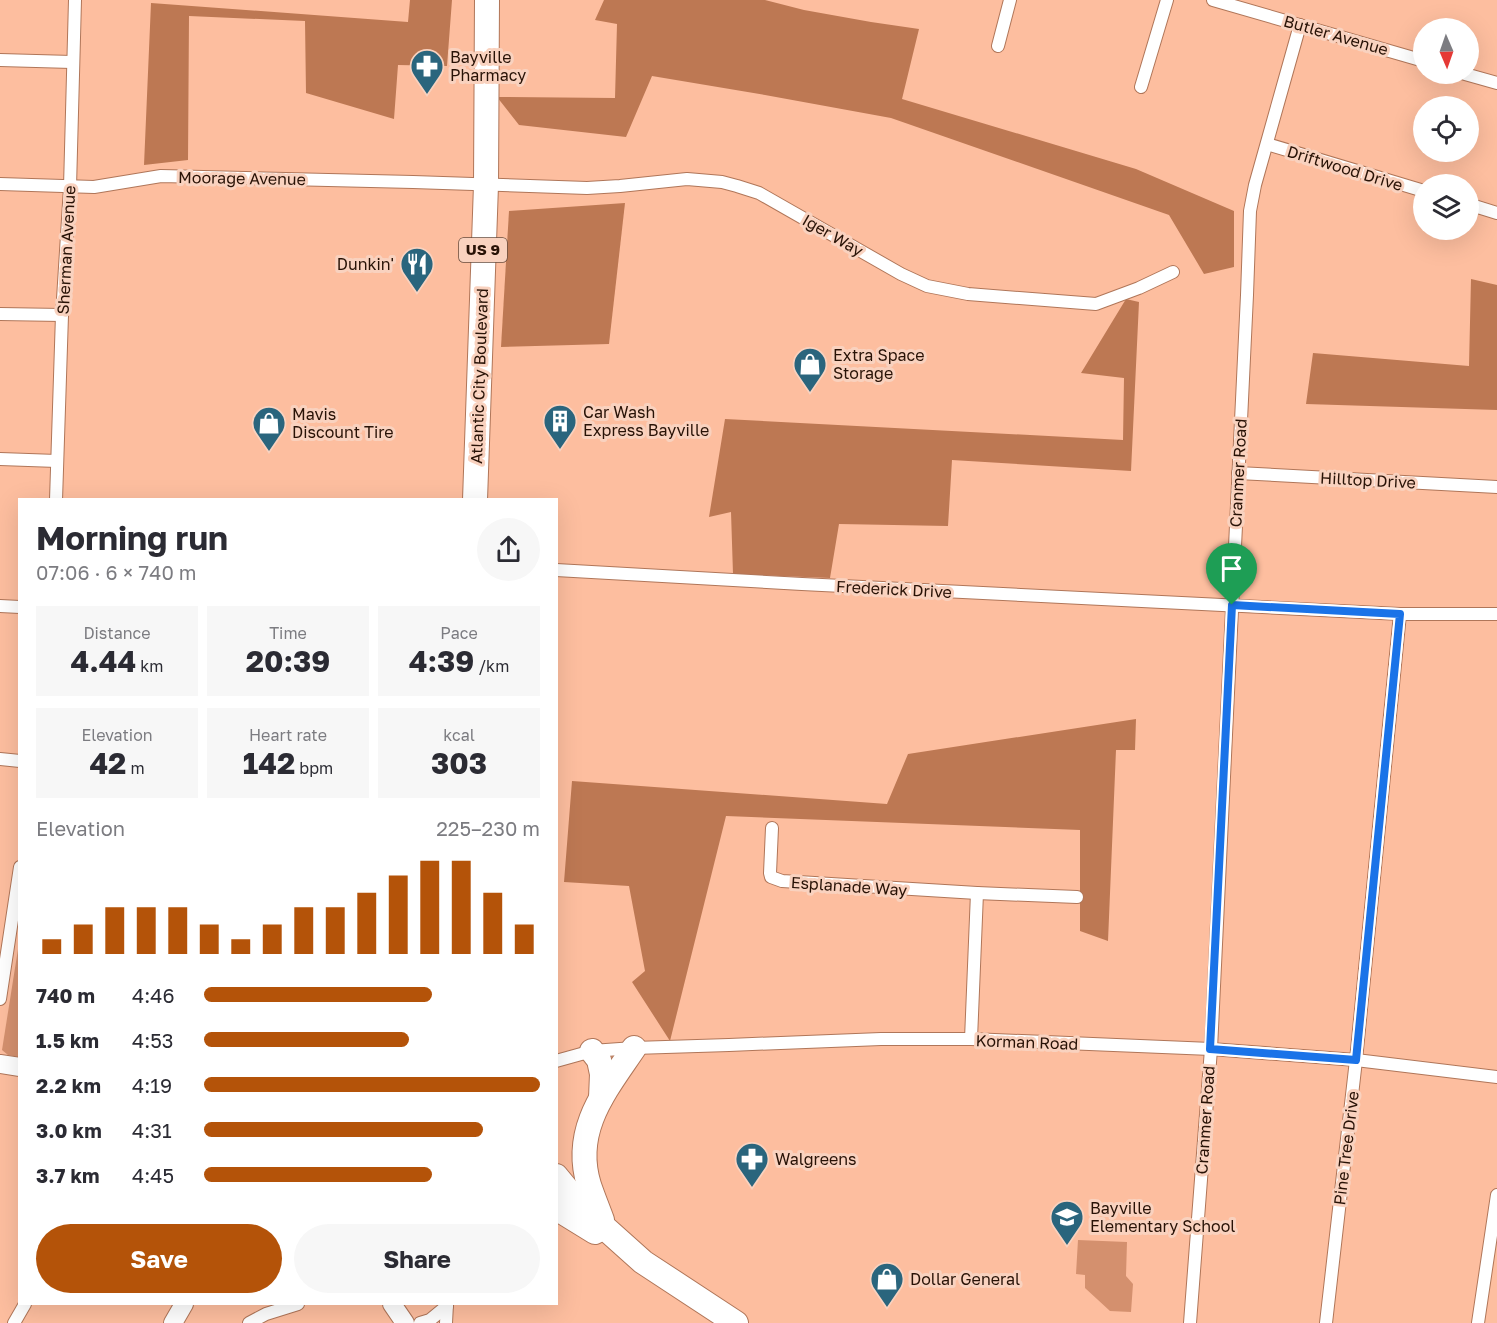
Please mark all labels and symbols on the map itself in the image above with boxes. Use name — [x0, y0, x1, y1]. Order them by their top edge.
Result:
street label: Butler Avenue — [1281, 11, 1391, 59]
north arrow — [1413, 18, 1479, 84]
place label: Bayville Pharmacy — [450, 47, 526, 85]
pharmacy icon: Bayville Pharmacy — [409, 48, 445, 95]
street label: Driftwood Drive — [1285, 141, 1405, 195]
street label: Moorage Avenue — [178, 167, 306, 189]
street label: Sherman Avenue — [53, 185, 79, 315]
street label: Iger Way — [799, 210, 867, 260]
road number: US 9 — [459, 238, 507, 262]
restaurant icon: Dunkin' — [399, 246, 435, 293]
place label: Dunkin' — [337, 254, 394, 274]
street label: Atlantic City Boulevard — [466, 288, 492, 464]
place label: Extra Space Storage — [833, 345, 925, 383]
shop icon: Extra Space Storage — [792, 346, 828, 393]
place label: Car Wash Express Bayville — [583, 402, 709, 440]
building icon: Car Wash Express Bayville — [542, 403, 578, 450]
place label: Mavis Discount Tire — [292, 404, 394, 442]
shop icon: Mavis Discount Tire — [251, 405, 287, 452]
street label: Cranmer Road — [1225, 418, 1251, 528]
street label: Hilltop Drive — [1320, 468, 1416, 492]
pin — [1206, 543, 1257, 605]
street label: Frederick Drive — [836, 576, 952, 602]
street label: Esplanade Way — [790, 872, 908, 900]
street label: Korman Road — [975, 1030, 1079, 1054]
street label: Cranmer Road — [1191, 1065, 1219, 1175]
street label: Pine Tree Drive — [1329, 1090, 1363, 1206]
pharmacy icon: Walgreens — [734, 1141, 770, 1188]
place label: Walgreens — [775, 1149, 857, 1169]
place label: Bayville Elementary School — [1090, 1198, 1235, 1236]
school or university icon: Bayville Elementary School — [1049, 1199, 1085, 1246]
shop icon: Dollar General — [869, 1261, 905, 1308]
place label: Dollar General — [910, 1269, 1020, 1289]

